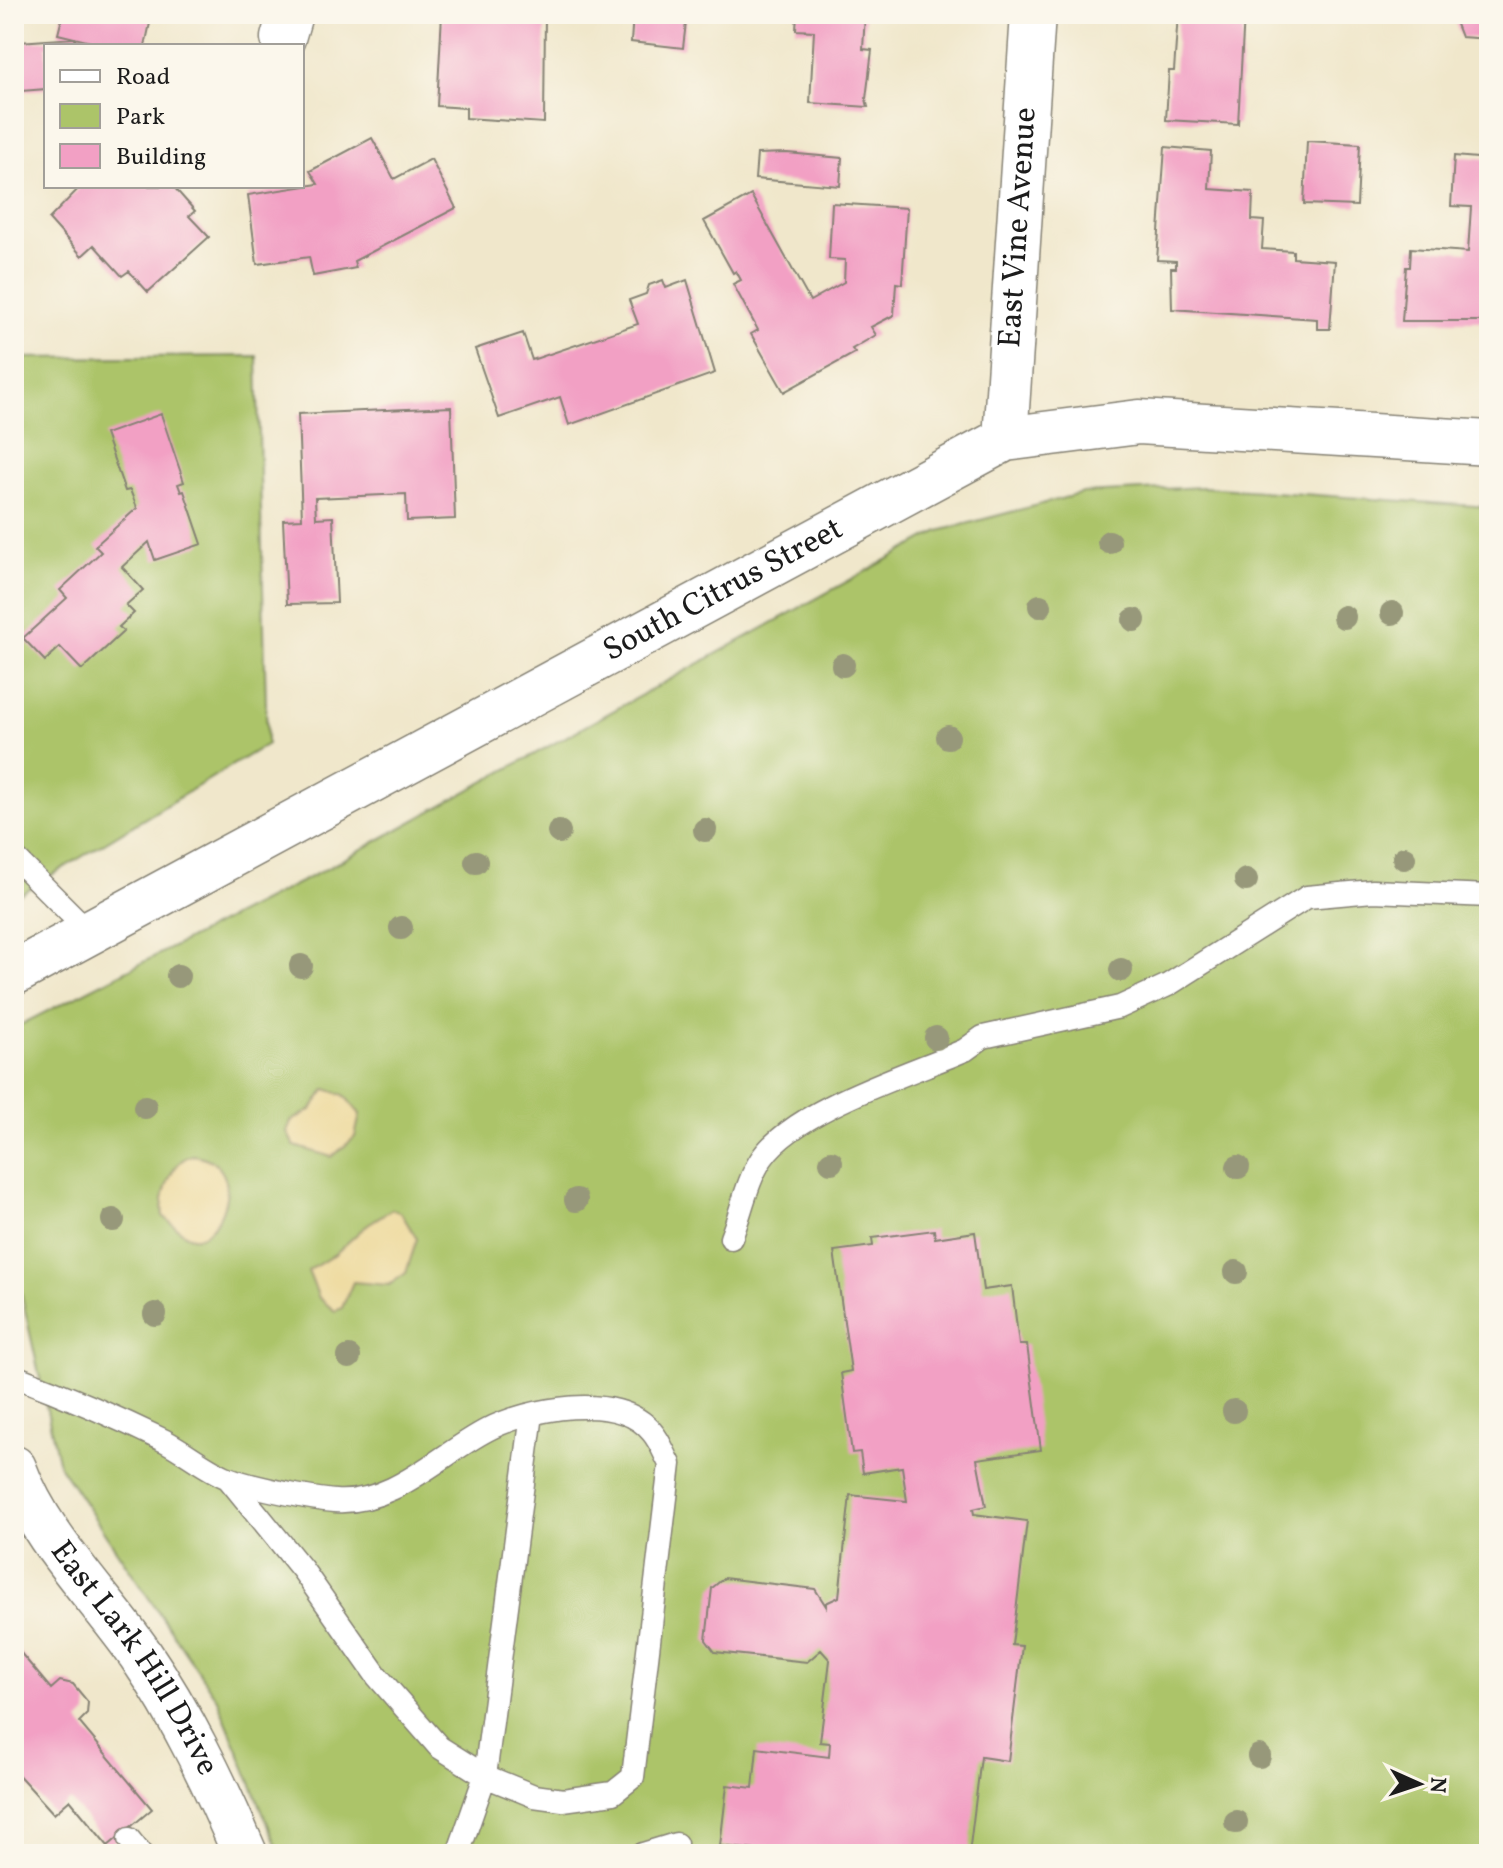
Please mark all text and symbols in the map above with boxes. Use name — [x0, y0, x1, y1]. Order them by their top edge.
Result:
legend — [44, 44, 304, 188]
text: Road — [116, 61, 170, 95]
text: Park — [116, 101, 165, 135]
street label: East Vine Avenue — [989, 106, 1049, 349]
text: Building — [116, 141, 206, 175]
street label: South Citrus Street — [596, 508, 851, 673]
street label: East Lark Hill Drive — [39, 1532, 228, 1783]
north arrow — [1379, 1744, 1459, 1824]
text: N — [1421, 1776, 1452, 1794]

